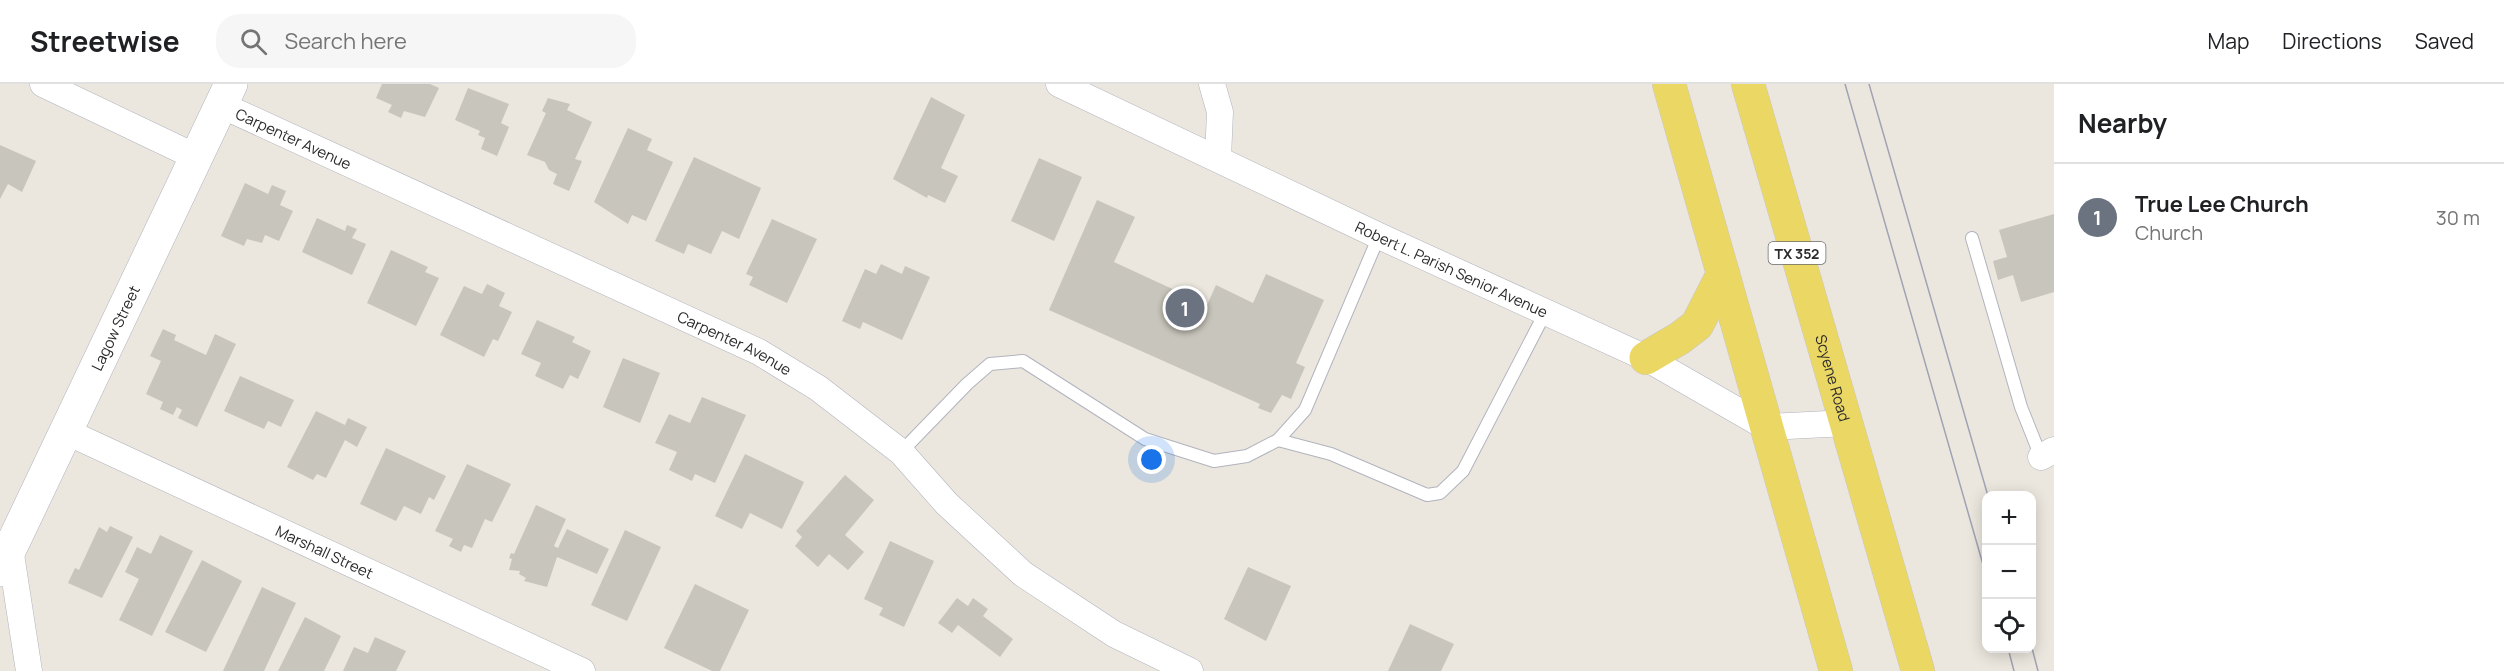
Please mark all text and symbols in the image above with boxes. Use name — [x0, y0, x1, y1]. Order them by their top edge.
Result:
search box — [216, 14, 636, 68]
text: Streetwise — [30, 22, 180, 60]
icon: search — [237, 25, 270, 58]
text: Search here — [285, 26, 407, 56]
text: Map — [2208, 27, 2249, 55]
text: Directions — [2282, 27, 2382, 55]
text: Saved — [2415, 27, 2474, 55]
street label: Carpenter Avenue — [232, 103, 355, 174]
text: Nearby — [2078, 105, 2167, 141]
text: True Lee Church — [2135, 189, 2309, 219]
text: 1 — [2093, 204, 2102, 231]
text: 30 m — [2436, 204, 2480, 231]
street label: Robert L. Parish Senior Avenue — [1352, 216, 1551, 322]
text: Church — [2135, 219, 2203, 246]
road number: TX 352 — [1768, 242, 1826, 264]
street label: Lagow Street — [86, 282, 144, 374]
pin: 1 — [1166, 286, 1204, 330]
street label: Carpenter Avenue — [674, 305, 796, 380]
street label: Scyene Road — [1811, 332, 1856, 424]
your location — [1137, 445, 1166, 474]
map controls — [1982, 491, 2036, 653]
button: + — [1982, 491, 2036, 545]
street label: Marshall Street — [272, 520, 377, 583]
button: − — [1982, 545, 2036, 599]
button: locate — [1982, 599, 2036, 653]

